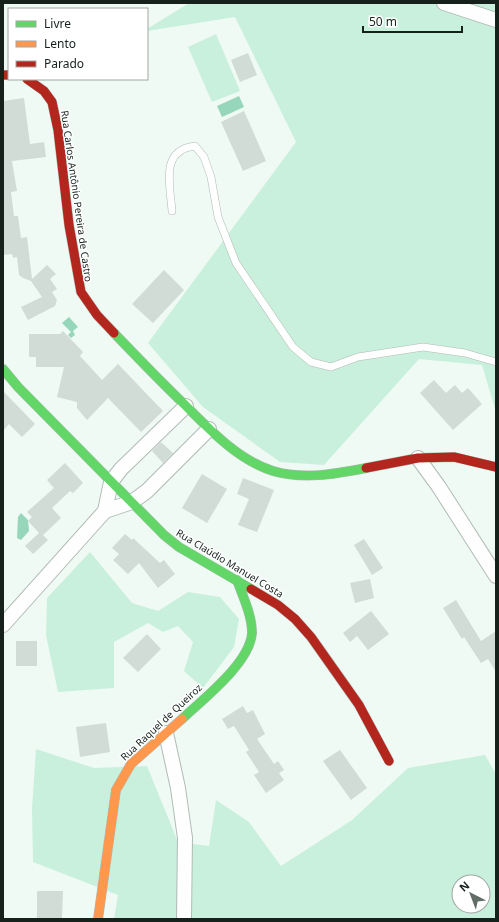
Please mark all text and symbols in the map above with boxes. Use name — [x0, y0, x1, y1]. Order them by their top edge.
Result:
legend — [8, 8, 148, 80]
scale bar — [363, 8, 462, 34]
text: 50 m — [369, 13, 397, 30]
text: Livre — [44, 15, 71, 32]
text: Lento — [44, 35, 76, 52]
text: Parado — [44, 55, 84, 72]
street label: Rua Carlos Antônio Pereira de Castro — [58, 109, 96, 283]
street label: Rua Claúdio Manuel Costa — [174, 525, 286, 601]
street label: Rua Raquel de Queiroz — [117, 680, 205, 764]
north arrow — [451, 874, 491, 914]
text: N — [456, 878, 472, 895]

